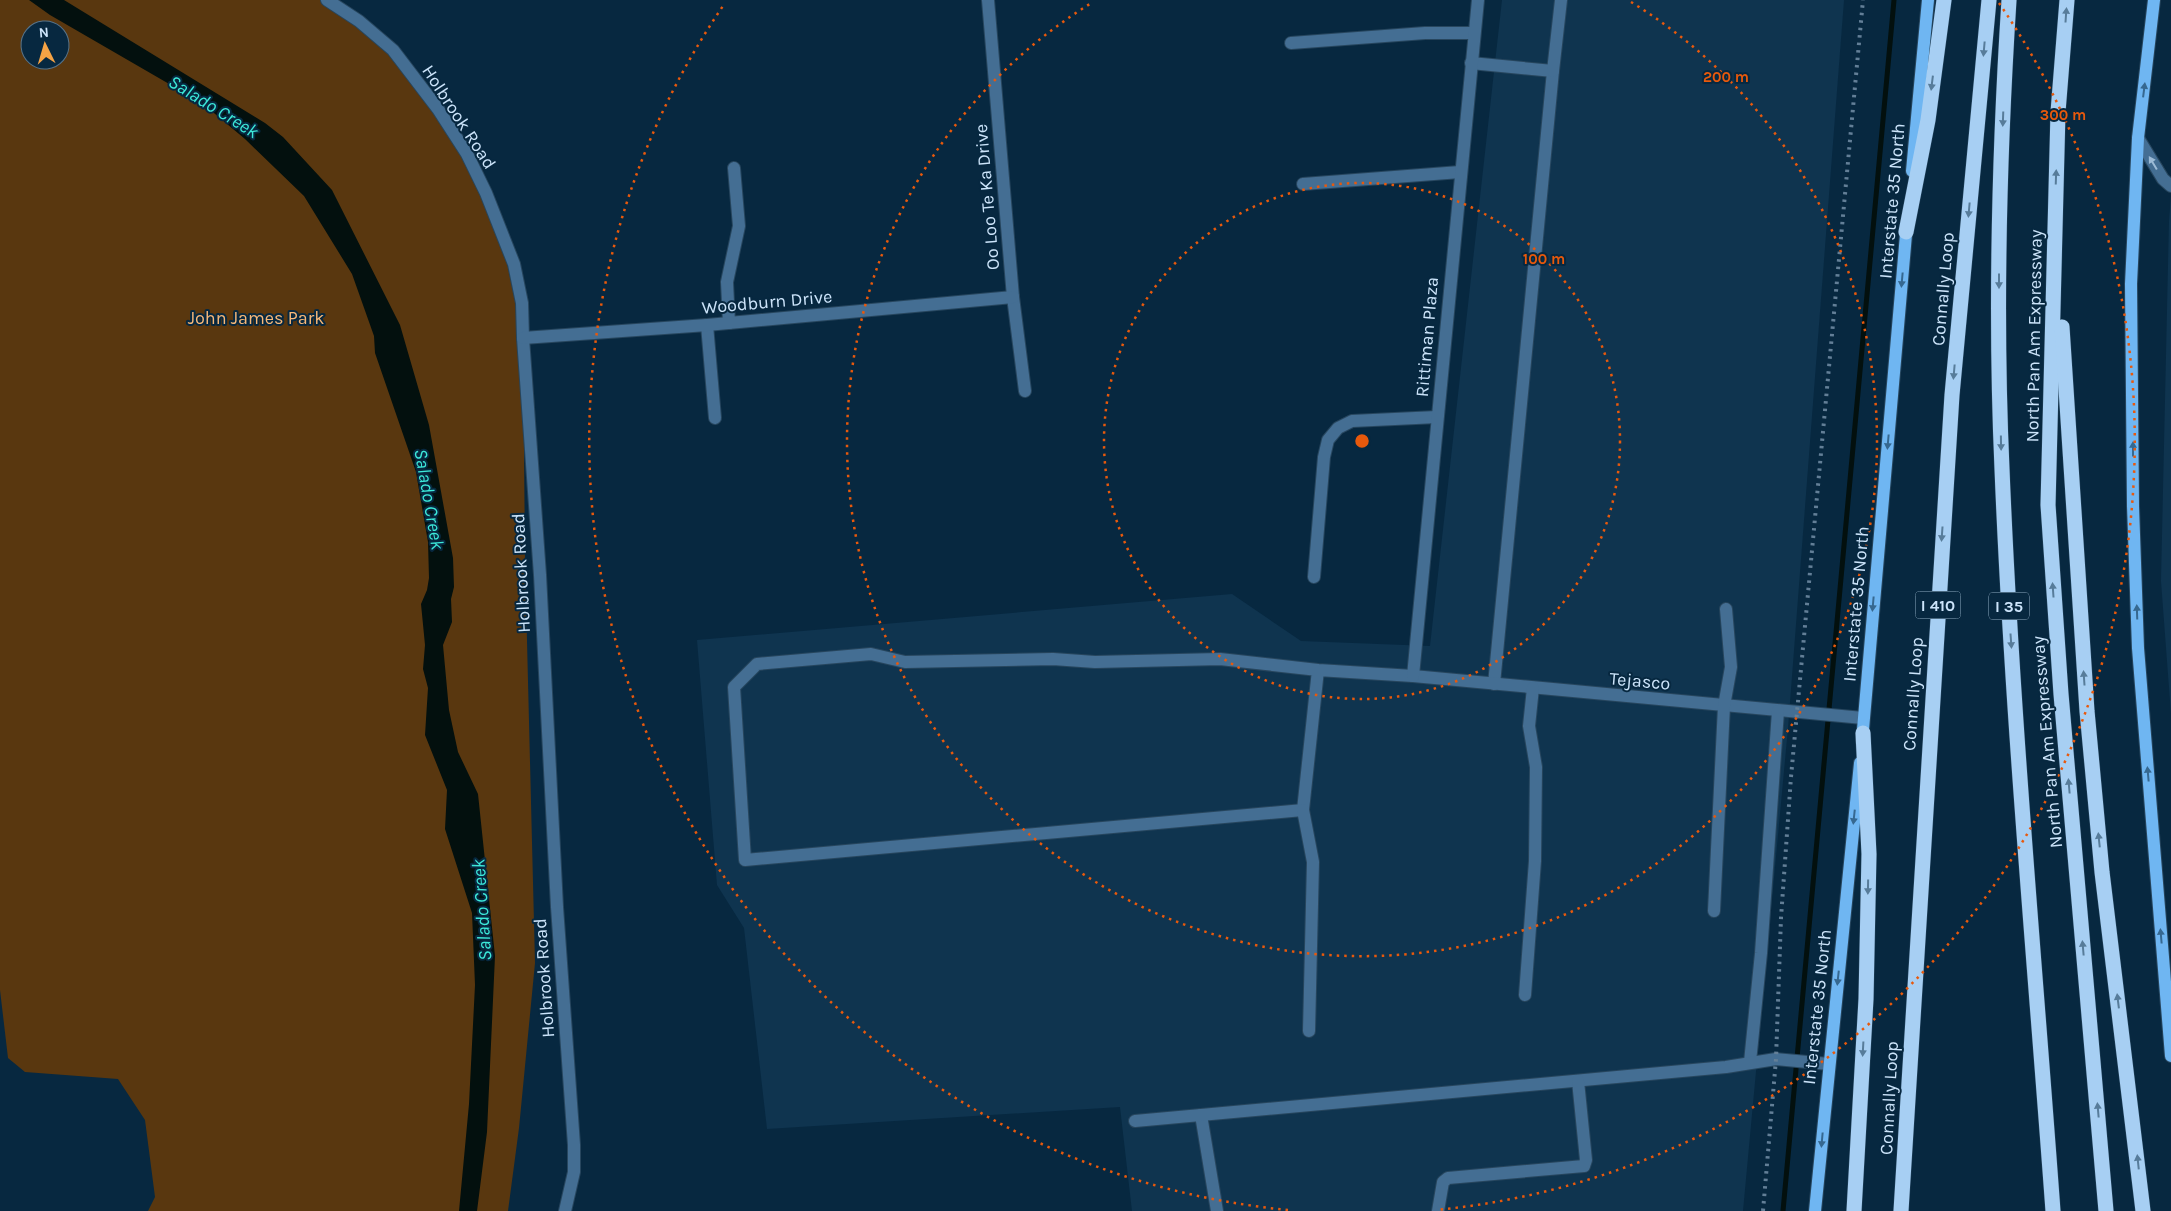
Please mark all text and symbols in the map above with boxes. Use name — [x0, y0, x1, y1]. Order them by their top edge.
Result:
one-way arrow — [2062, 6, 2070, 22]
north arrow — [20, 20, 70, 70]
text: N — [38, 24, 50, 41]
one-way arrow — [1980, 41, 1988, 57]
street label: Holbrook Road — [417, 61, 501, 173]
text: 200 m — [1703, 68, 1749, 86]
water label: Salado Creek — [164, 70, 263, 143]
one-way arrow — [1928, 75, 1936, 91]
one-way arrow — [2140, 81, 2148, 97]
text: 300 m — [2040, 106, 2086, 124]
one-way arrow — [1998, 111, 2006, 127]
street label: Interstate 35 North — [1874, 122, 1910, 280]
street label: Oo Loo Te Ka Drive — [970, 123, 1004, 271]
one-way arrow — [2149, 157, 2158, 170]
one-way arrow — [2053, 169, 2061, 185]
one-way arrow — [1965, 203, 1973, 219]
street label: North Pan Am Expressway — [2021, 229, 2047, 443]
street label: Connally Loop — [1927, 231, 1959, 347]
text: 100 m — [1523, 250, 1565, 268]
one-way arrow — [1898, 273, 1906, 289]
one-way arrow — [1995, 273, 2003, 289]
street label: Rittiman Plaza — [1411, 276, 1443, 398]
street label: Woodburn Drive — [701, 285, 833, 319]
park label: John James Park — [188, 307, 324, 329]
one-way arrow — [1950, 364, 1958, 380]
centre of rings — [1353, 432, 1371, 450]
one-way arrow — [1884, 434, 1892, 450]
one-way arrow — [1997, 436, 2005, 452]
one-way arrow — [2129, 441, 2137, 457]
water label: Salado Creek — [409, 447, 449, 552]
street label: Holbrook Road — [507, 513, 535, 633]
street label: Interstate 35 North — [1838, 525, 1874, 683]
one-way arrow — [1938, 526, 1946, 542]
one-way arrow — [2049, 581, 2057, 597]
road number: I 410 — [1916, 592, 1960, 618]
road number: I 35 — [1989, 592, 2029, 620]
one-way arrow — [1869, 596, 1877, 612]
one-way arrow — [2132, 603, 2140, 619]
one-way arrow — [2008, 633, 2016, 649]
street label: North Pan Am Expressway — [2027, 634, 2067, 849]
street label: Connally Loop — [1898, 636, 1928, 752]
street label: Tejasco — [1609, 667, 1671, 695]
one-way arrow — [2080, 670, 2088, 686]
one-way arrow — [2144, 765, 2152, 781]
one-way arrow — [2065, 778, 2073, 794]
one-way arrow — [1850, 809, 1858, 825]
one-way arrow — [2095, 832, 2103, 848]
water label: Salado Creek — [467, 858, 497, 962]
one-way arrow — [1864, 879, 1872, 895]
street label: Holbrook Road — [529, 918, 559, 1038]
one-way arrow — [2157, 927, 2165, 943]
street label: Interstate 35 North — [1798, 928, 1836, 1086]
one-way arrow — [2079, 940, 2087, 956]
one-way arrow — [1833, 971, 1841, 987]
one-way arrow — [2114, 993, 2122, 1009]
street label: Connally Loop — [1875, 1041, 1903, 1155]
one-way arrow — [1859, 1042, 1867, 1058]
one-way arrow — [2094, 1102, 2102, 1118]
one-way arrow — [1818, 1132, 1826, 1148]
one-way arrow — [2134, 1154, 2142, 1170]

